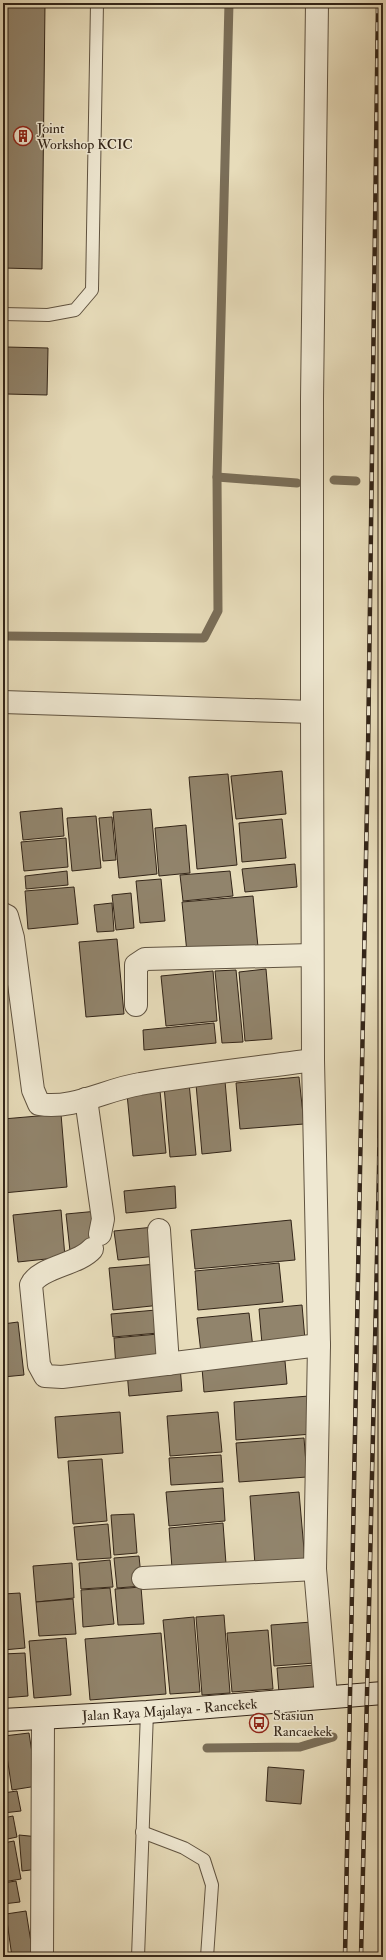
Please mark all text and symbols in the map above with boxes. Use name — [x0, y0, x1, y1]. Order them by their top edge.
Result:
place label: Joint Workshop KCIC — [36, 120, 133, 154]
building icon: Joint Workshop KCIC — [12, 125, 34, 147]
street label: Jalan Raya Majalaya - Rancekek — [80, 1695, 258, 1725]
place label: Stasiun Rancaekek — [273, 1707, 333, 1740]
bus stop icon: Stasiun Rancaekek — [248, 1712, 270, 1734]

